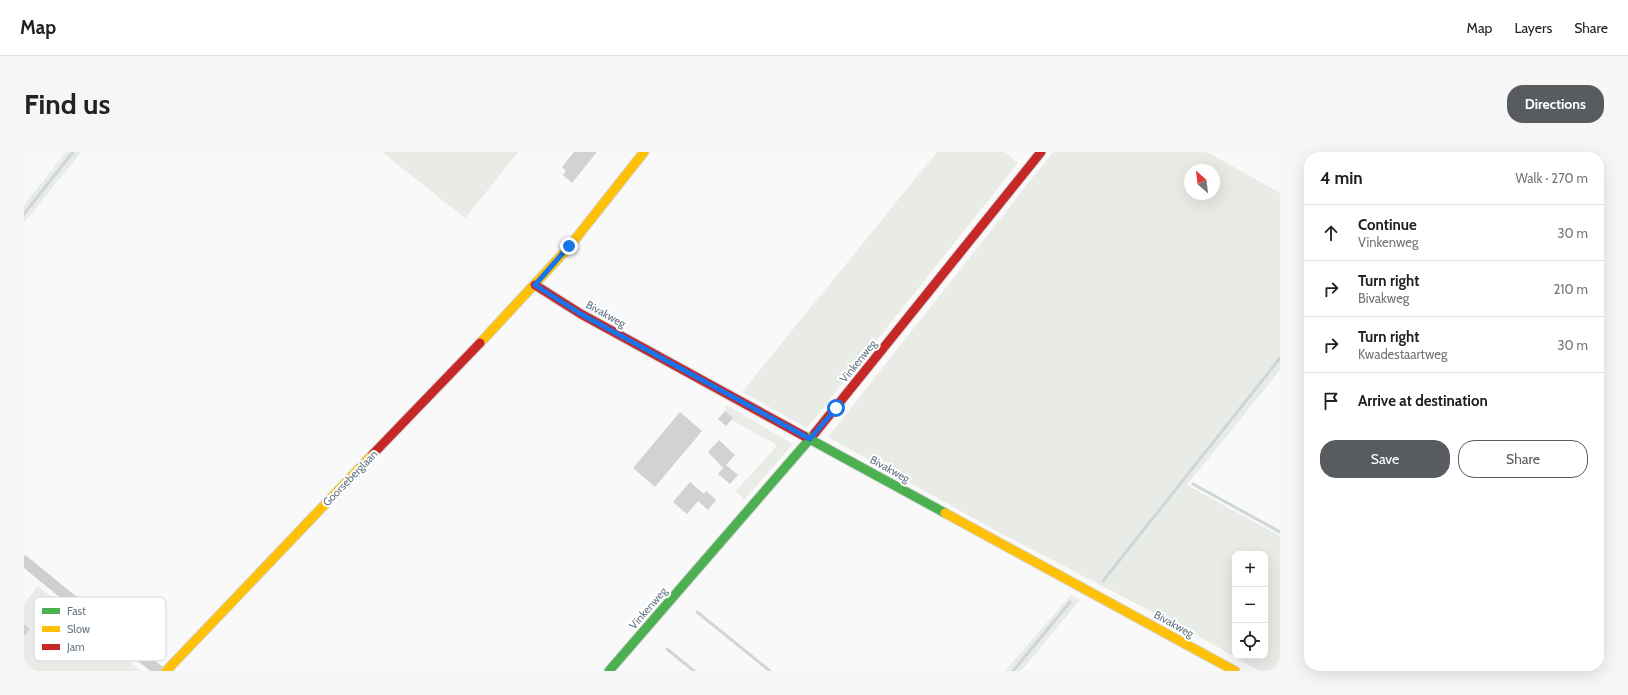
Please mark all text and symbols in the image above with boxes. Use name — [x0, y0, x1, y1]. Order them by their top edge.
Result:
text: Map — [20, 16, 56, 39]
text: Map — [1467, 19, 1492, 37]
text: Layers — [1514, 19, 1552, 37]
text: Share — [1574, 19, 1608, 37]
button: Directions — [1507, 85, 1604, 123]
text: Find us — [24, 87, 110, 121]
north arrow — [1184, 164, 1220, 200]
text: 4 min — [1320, 168, 1363, 188]
text: Walk · 270 m — [1516, 170, 1588, 186]
text: Continue — [1358, 216, 1417, 234]
icon: ahead — [1320, 222, 1342, 244]
text: 30 m — [1558, 225, 1588, 241]
text: Vinkenweg — [1358, 234, 1418, 250]
route end — [560, 237, 578, 255]
text: Turn right — [1358, 272, 1419, 290]
icon: right — [1320, 278, 1342, 300]
text: 210 m — [1554, 281, 1588, 297]
text: Bivakweg — [1358, 290, 1409, 306]
street label: Bivakweg — [584, 297, 629, 331]
text: Turn right — [1358, 328, 1419, 346]
icon: right — [1320, 334, 1342, 356]
street label: Vinkenweg — [836, 336, 880, 385]
text: 30 m — [1558, 337, 1588, 353]
text: Kwadestaartweg — [1358, 346, 1447, 362]
icon: arrive — [1320, 390, 1342, 412]
text: Arrive at destination — [1358, 392, 1488, 410]
route start — [827, 399, 845, 417]
button: Save — [1320, 440, 1450, 478]
button: Share — [1458, 440, 1588, 478]
street label: Goorseberglaan — [320, 447, 380, 509]
street label: Bivakweg — [868, 452, 913, 486]
map controls — [1232, 551, 1268, 659]
button: + — [1232, 551, 1268, 587]
street label: Vinkenweg — [626, 584, 670, 632]
button: − — [1232, 587, 1268, 623]
legend — [34, 597, 166, 661]
text: Fast — [67, 604, 86, 618]
street label: Bivakweg — [1152, 607, 1197, 641]
text: Slow — [67, 622, 90, 636]
button: locate — [1232, 623, 1268, 659]
text: Jam — [66, 640, 85, 654]

